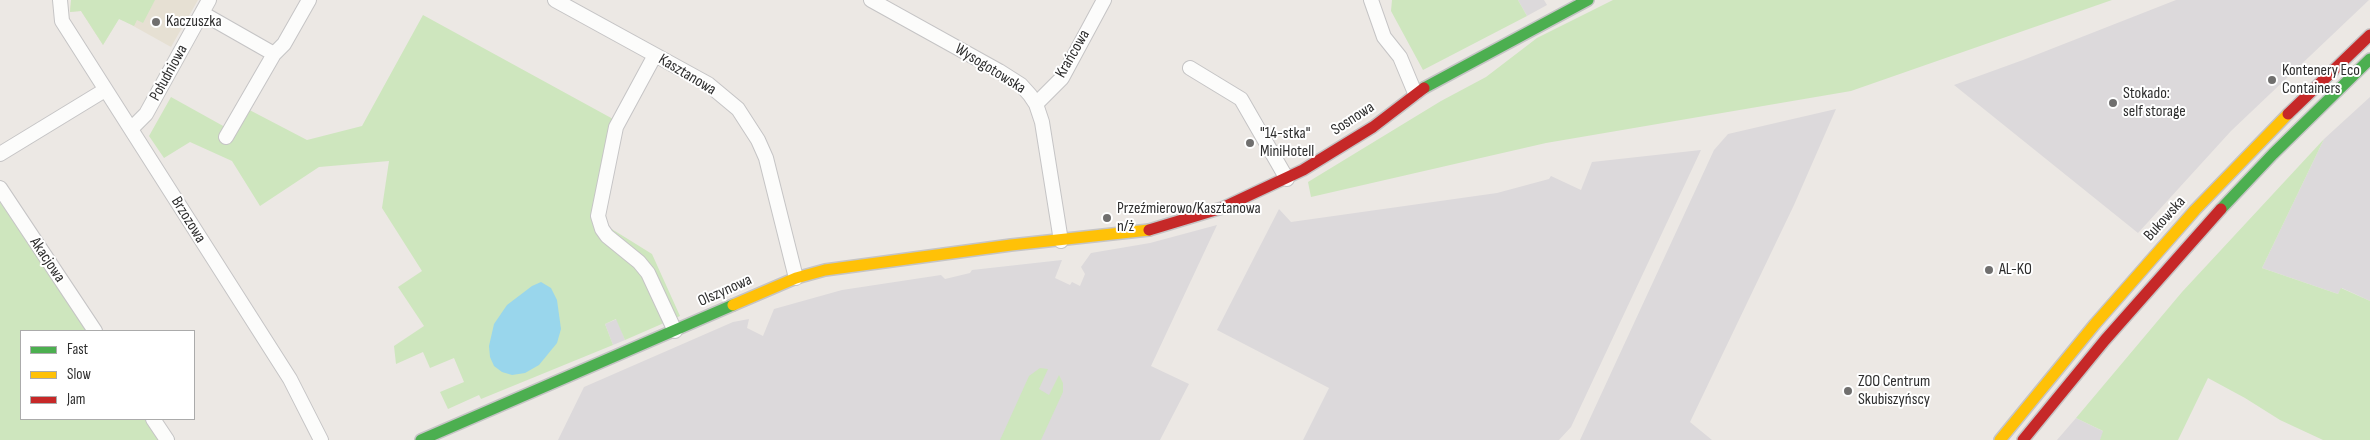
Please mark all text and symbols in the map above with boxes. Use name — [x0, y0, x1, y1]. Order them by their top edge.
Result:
place label: Kaczuszka — [166, 12, 222, 32]
marker: Kaczuszka — [150, 16, 162, 28]
street label: Krańcowa — [1052, 27, 1094, 81]
street label: Wysogotowska — [951, 40, 1029, 98]
street label: Południowa — [146, 42, 192, 104]
street label: Kasztanowa — [655, 50, 719, 100]
place label: Kontenery Eco Containers — [2282, 61, 2360, 99]
marker: Kontenery Eco Containers — [2266, 74, 2278, 86]
place label: Stokado: self storage — [2123, 84, 2186, 122]
marker: Stokado: self storage — [2107, 97, 2119, 109]
street label: Sosnowa — [1328, 98, 1378, 140]
place label: "14-stka" MiniHotell — [1260, 124, 1314, 162]
marker: "14-stka" MiniHotell — [1244, 137, 1256, 149]
street label: Brzozowa — [166, 193, 210, 247]
street label: Bukowska — [2140, 193, 2190, 245]
place label: Przeźmierowo/Kasztanowa n/ż — [1117, 199, 1261, 237]
marker: Przeźmierowo/Kasztanowa n/ż — [1101, 212, 1113, 224]
street label: Akacjowa — [25, 234, 69, 286]
place label: AL-KO — [1999, 260, 2032, 280]
marker: AL-KO — [1983, 264, 1995, 276]
street label: Olszynowa — [695, 271, 755, 311]
legend — [20, 330, 195, 420]
text: Fast — [67, 340, 88, 359]
text: Slow — [67, 365, 91, 384]
place label: ZOO Centrum Skubiszyńscy — [1858, 372, 1930, 410]
marker: ZOO Centrum Skubiszyńscy — [1842, 385, 1854, 397]
text: Jam — [67, 390, 85, 409]

